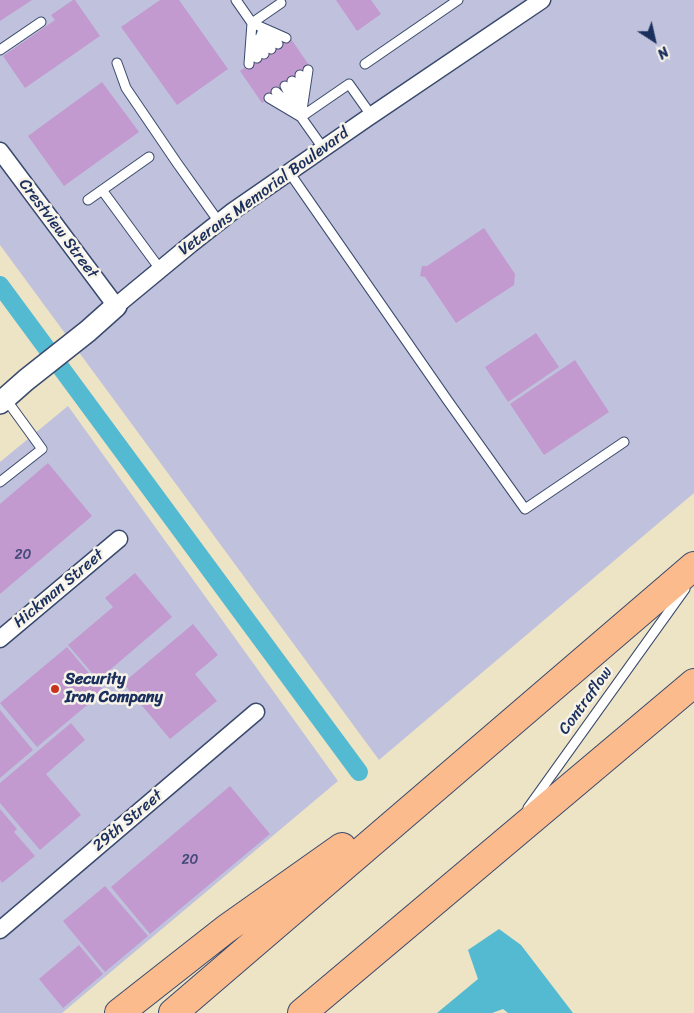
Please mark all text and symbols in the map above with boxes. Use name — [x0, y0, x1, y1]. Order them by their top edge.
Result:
north arrow — [629, 15, 679, 65]
text: N — [652, 40, 674, 66]
street label: Veterans Memorial Boulevard — [175, 124, 353, 260]
street label: Crestview Street — [14, 175, 102, 283]
street label: Hickman Street — [10, 546, 108, 632]
house number: 20 — [15, 547, 31, 563]
street label: Contraflow — [555, 663, 617, 739]
place label: Security Iron Company — [65, 670, 163, 708]
marker: Security Iron Company — [49, 683, 61, 695]
street label: 29th Street — [89, 786, 167, 856]
house number: 20 — [182, 852, 198, 868]

